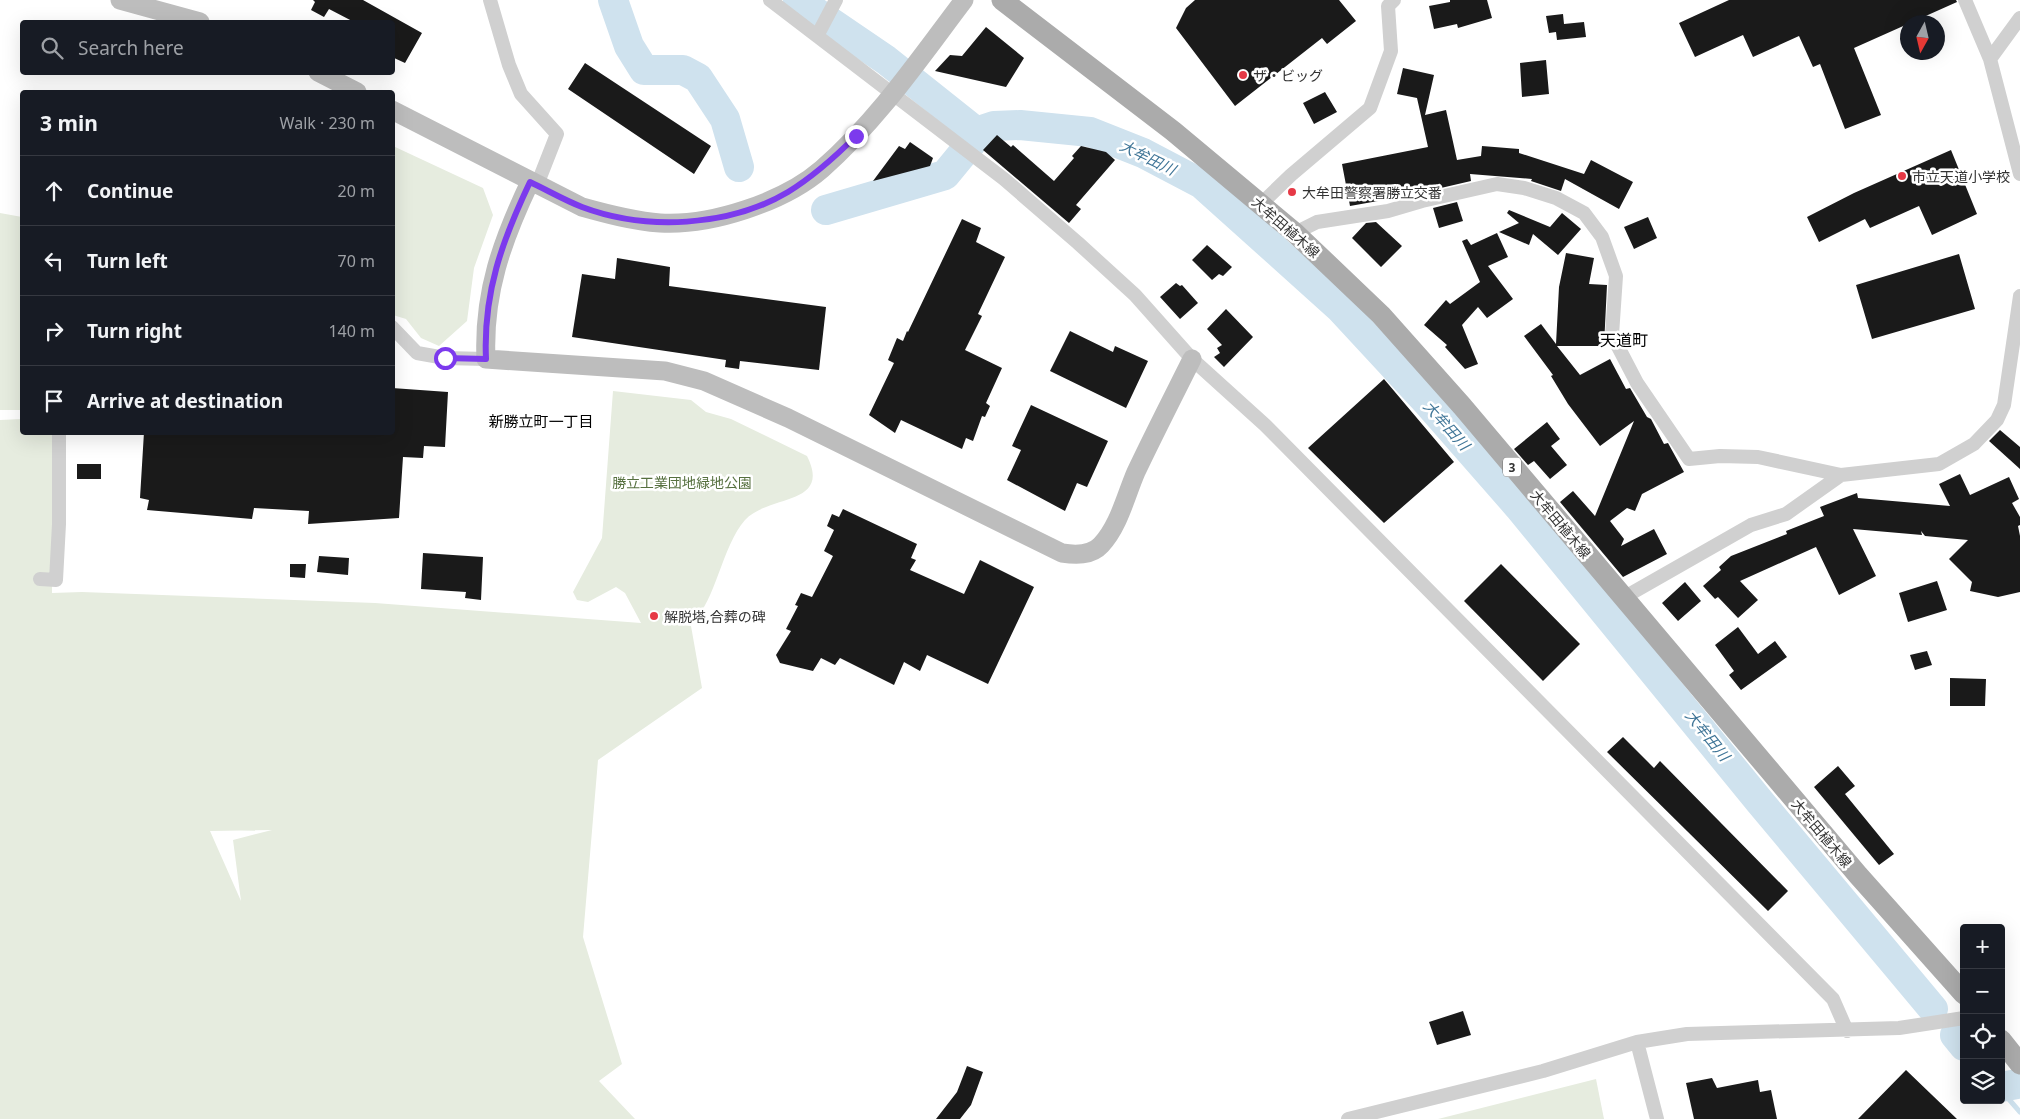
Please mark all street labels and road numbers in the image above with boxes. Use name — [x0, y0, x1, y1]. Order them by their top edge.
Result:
street label: 大牟田植木線 — [1248, 192, 1324, 262]
road number: 3 — [1503, 458, 1521, 477]
street label: 大牟田植木線 — [1527, 486, 1595, 562]
street label: 大牟田植木線 — [1788, 795, 1856, 871]

